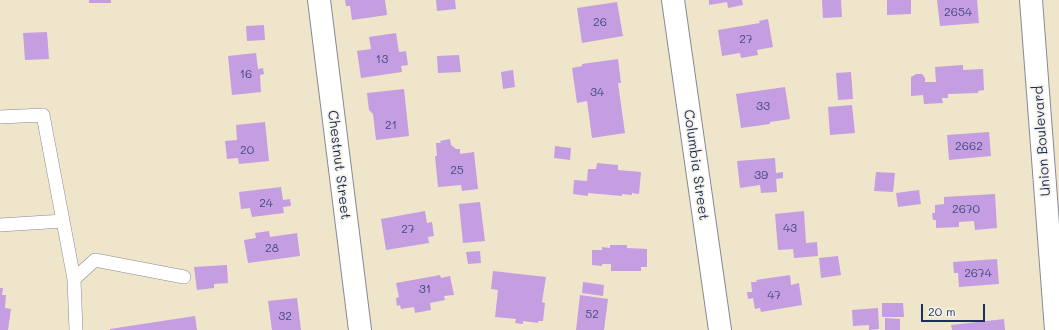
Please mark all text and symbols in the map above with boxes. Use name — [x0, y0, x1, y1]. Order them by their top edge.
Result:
house number: 2654 — [944, 5, 972, 19]
house number: 26 — [593, 15, 607, 29]
house number: 27 — [739, 32, 753, 46]
house number: 13 — [376, 52, 388, 66]
house number: 16 — [240, 67, 252, 81]
house number: 34 — [590, 85, 604, 99]
street label: Union Boulevard — [1030, 85, 1054, 197]
house number: 33 — [756, 99, 770, 113]
street label: Chestnut Street — [324, 109, 354, 221]
street label: Columbia Street — [680, 109, 712, 221]
house number: 21 — [385, 118, 397, 132]
house number: 2662 — [955, 139, 983, 153]
house number: 20 — [240, 143, 254, 157]
house number: 25 — [450, 163, 464, 177]
house number: 39 — [754, 168, 768, 182]
house number: 24 — [259, 196, 273, 210]
house number: 2670 — [952, 202, 980, 216]
house number: 43 — [783, 221, 797, 235]
house number: 27 — [401, 222, 415, 236]
house number: 28 — [265, 241, 279, 255]
house number: 2674 — [964, 266, 992, 280]
house number: 31 — [419, 282, 431, 296]
house number: 47 — [767, 288, 781, 302]
scale bar — [923, 296, 987, 322]
text: 20 m — [928, 303, 956, 319]
house number: 52 — [585, 307, 599, 321]
house number: 32 — [278, 309, 292, 323]

